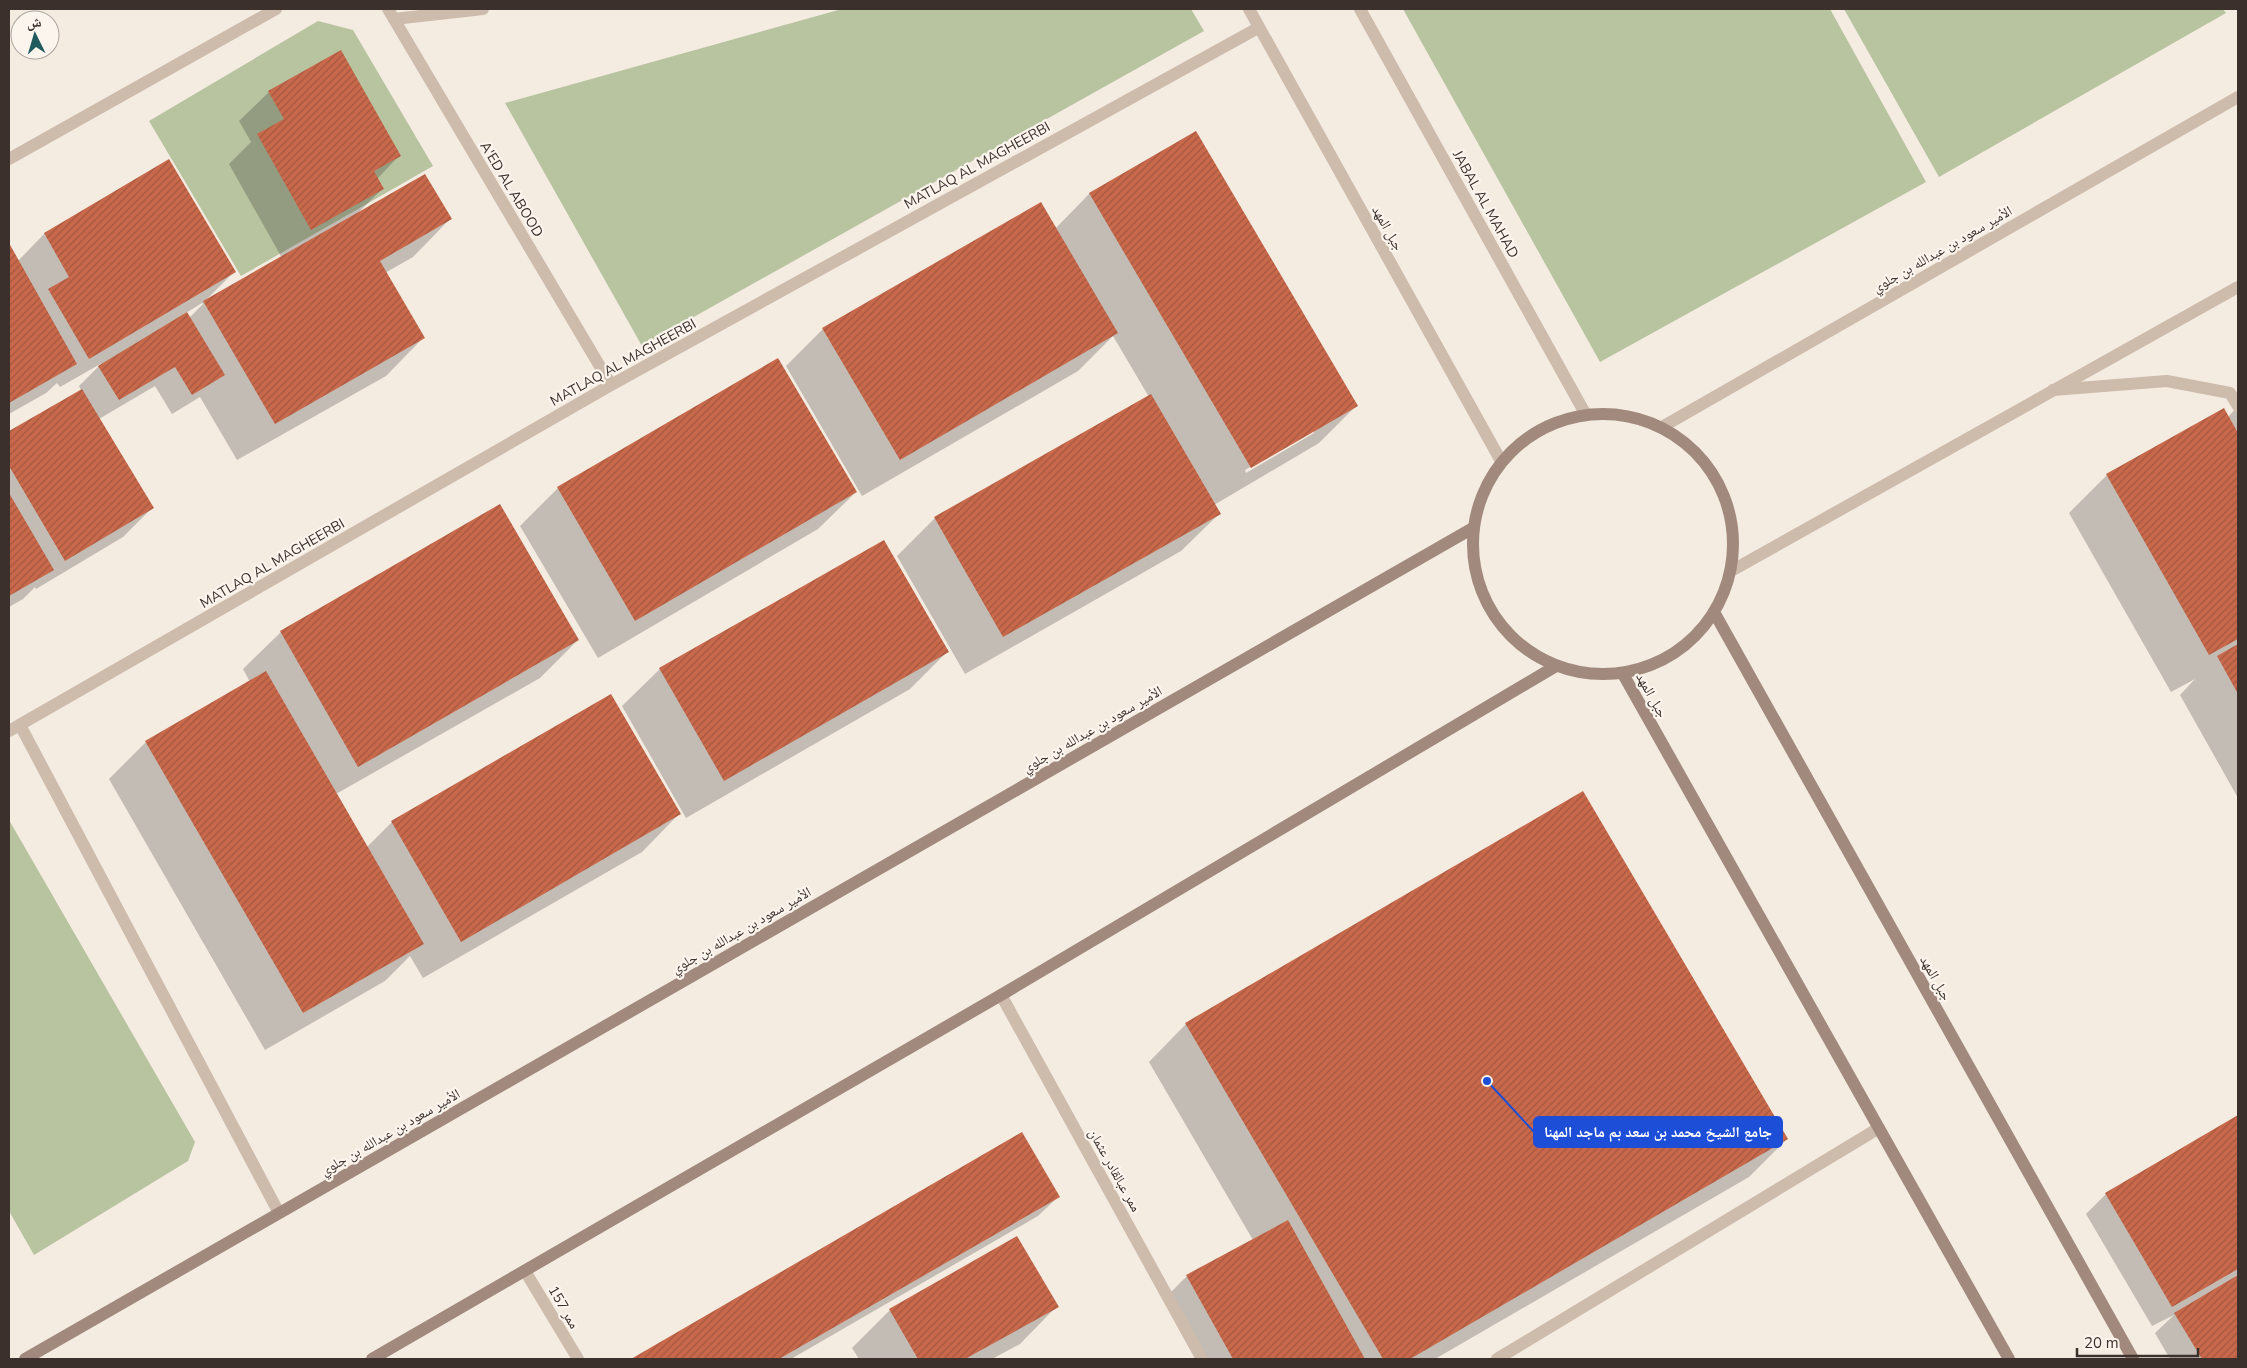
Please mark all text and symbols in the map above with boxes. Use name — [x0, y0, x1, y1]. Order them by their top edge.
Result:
north arrow — [10, 10, 60, 60]
text: ش — [26, 12, 42, 33]
street label: MATLAQ AL MAGHEERBI — [901, 117, 1054, 214]
street label: A'ED AL ABOOD — [476, 138, 548, 241]
street label: JABAL AL MAHAD — [1448, 146, 1523, 261]
street label: جبل المهد — [1367, 202, 1408, 254]
street label: الأمير سعود بن عبدالله بن جلوي — [1869, 202, 2016, 299]
street label: MATLAQ AL MAGHEERBI — [547, 314, 700, 411]
street label: MATLAQ AL MAGHEERBI — [196, 514, 348, 613]
street label: جبل المهد — [1631, 669, 1672, 721]
street label: الأمير سعود بن عبدالله بن جلوي — [1019, 682, 1166, 779]
street label: الأمير سعود بن عبدالله بن جلوي — [668, 883, 815, 980]
street label: جبل المهد — [1915, 952, 1956, 1004]
street label: الأمير سعود بن عبدالله بن جلوي — [317, 1085, 464, 1182]
callout: جامع الشيخ محمد بن سعد بم ماجد المهنا — [1534, 1117, 1782, 1147]
text: جامع الشيخ محمد بن سعد بم ماجد المهنا — [1544, 1122, 1772, 1142]
street label: ممر عبالقادر عثمان — [1084, 1125, 1145, 1215]
street label: ممر 157 — [544, 1282, 583, 1332]
scale bar — [2077, 1326, 2198, 1358]
text: 20 m — [2084, 1333, 2119, 1353]

